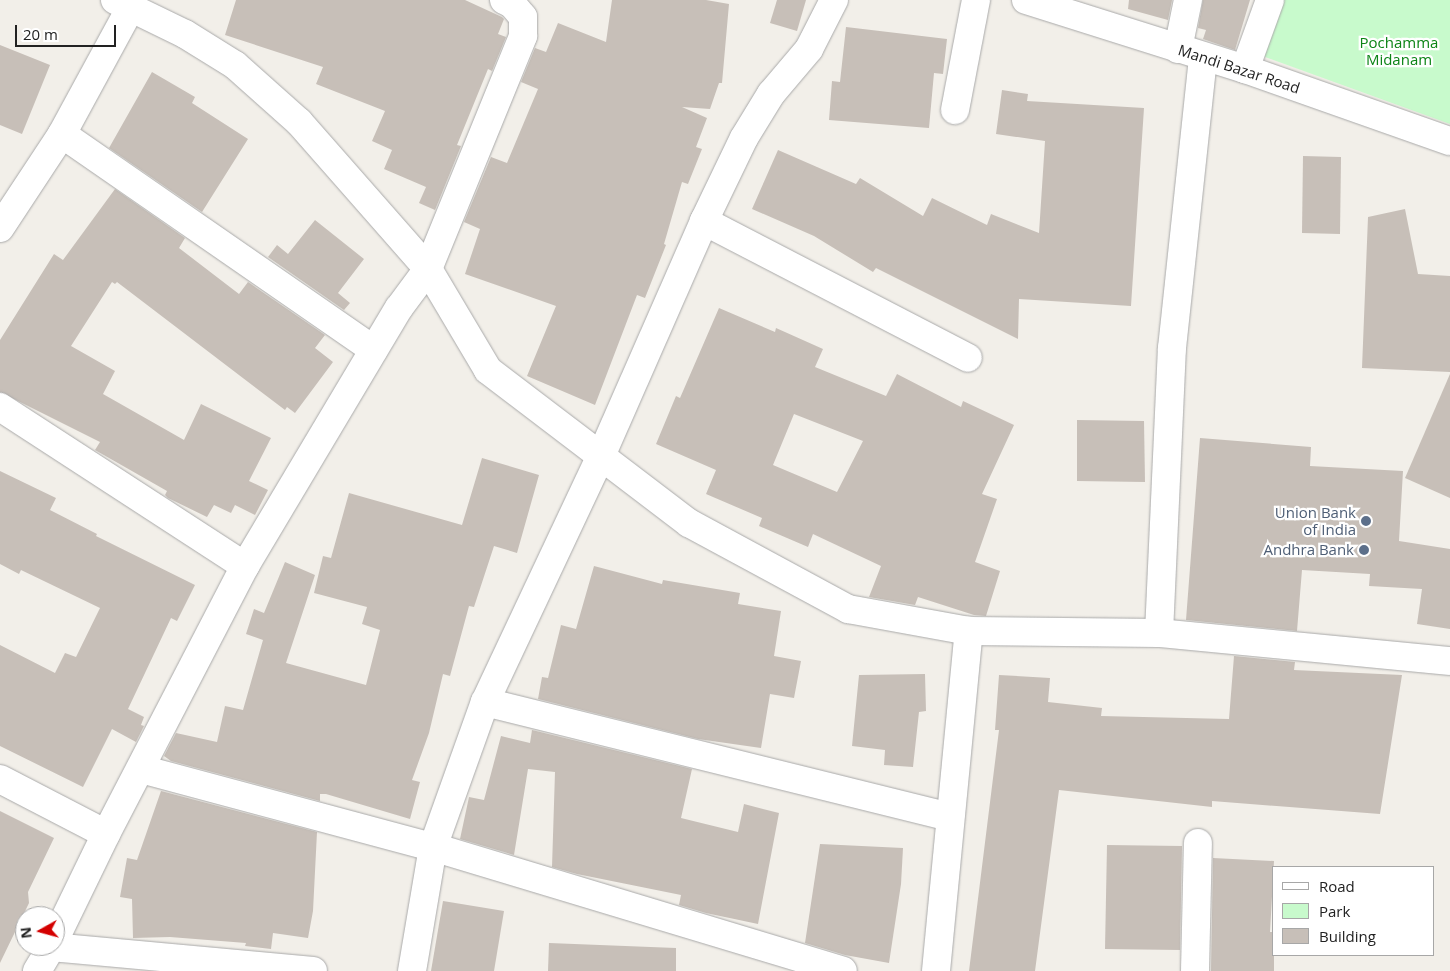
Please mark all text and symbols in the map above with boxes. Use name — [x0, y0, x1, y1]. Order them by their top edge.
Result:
scale bar — [18, 15, 119, 47]
text: 20 m — [23, 24, 58, 44]
park label: Pochamma Midanam — [1360, 33, 1438, 68]
street label: Mandi Bazar Road — [1176, 41, 1302, 97]
place label: Union Bank of India — [1275, 503, 1356, 538]
marker: Union Bank of India — [1360, 515, 1372, 527]
place label: Andhra Bank — [1263, 541, 1354, 559]
marker: Andhra Bank — [1358, 544, 1370, 556]
legend — [1272, 866, 1435, 956]
text: Road — [1319, 876, 1355, 896]
text: Park — [1319, 901, 1350, 921]
north arrow — [15, 906, 65, 956]
text: N — [15, 926, 36, 940]
text: Building — [1319, 926, 1376, 946]

